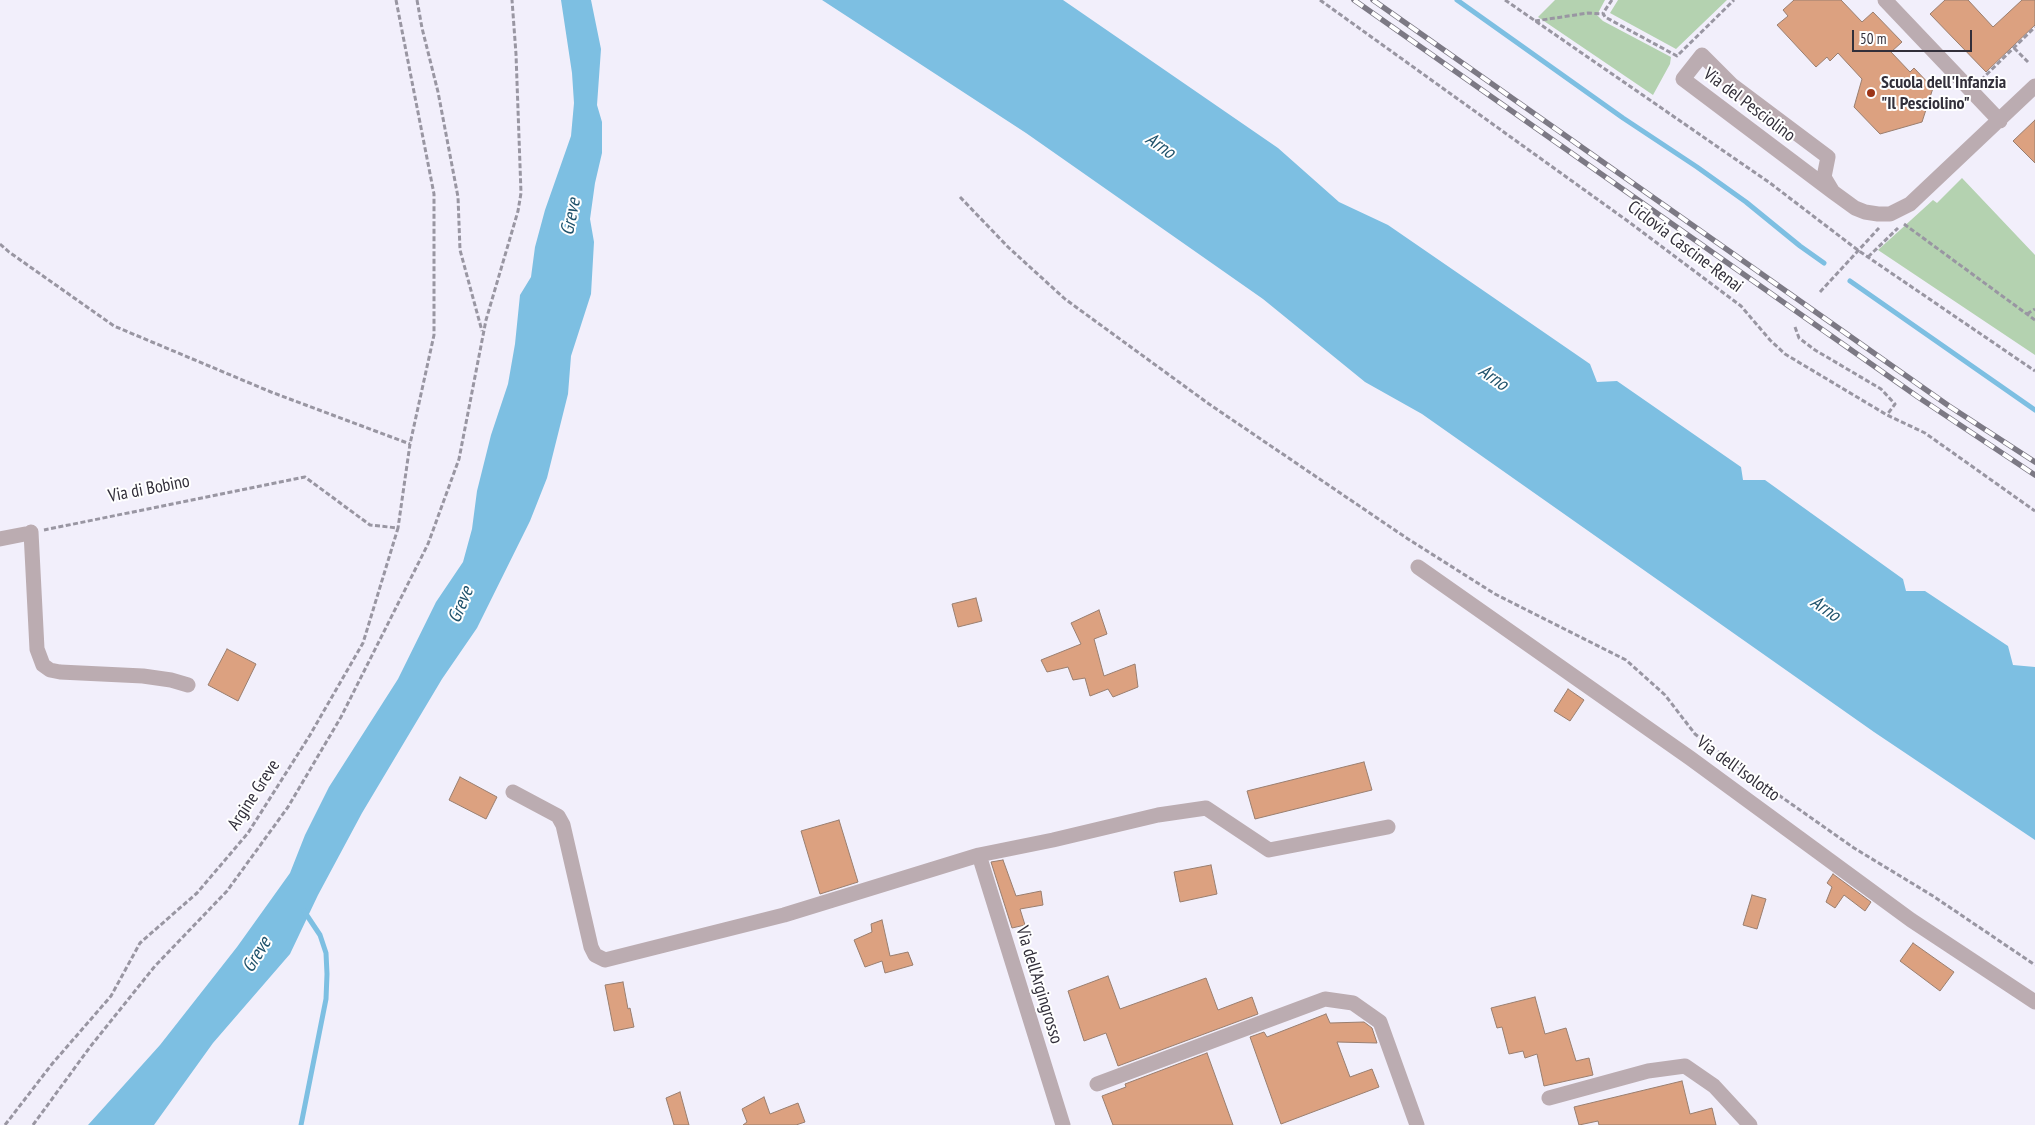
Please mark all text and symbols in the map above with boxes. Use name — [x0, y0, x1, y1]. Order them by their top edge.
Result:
scale bar — [1855, 20, 1975, 52]
text: 50 m — [1860, 29, 1886, 48]
street label: Via del Pesciolino — [1699, 63, 1799, 147]
place label: Scuola dell'Infanzia "Il Pesciolino" — [1881, 72, 2006, 115]
marker: Scuola dell'Infanzia "Il Pesciolino" — [1865, 87, 1877, 99]
water label: Arno — [1141, 128, 1179, 164]
water label: Greve — [556, 196, 586, 238]
street label: Ciclovia Cascine-Renai — [1623, 197, 1747, 297]
water label: Arno — [1474, 360, 1512, 396]
street label: Via di Bobino — [106, 471, 192, 507]
water label: Greve — [443, 583, 479, 627]
water label: Arno — [1806, 591, 1844, 627]
street label: Via dell'Isolotto — [1692, 732, 1784, 806]
street label: Argine Greve — [223, 756, 285, 834]
street label: Via dell'Argingrosso — [1011, 924, 1067, 1046]
water label: Greve — [237, 933, 277, 977]

